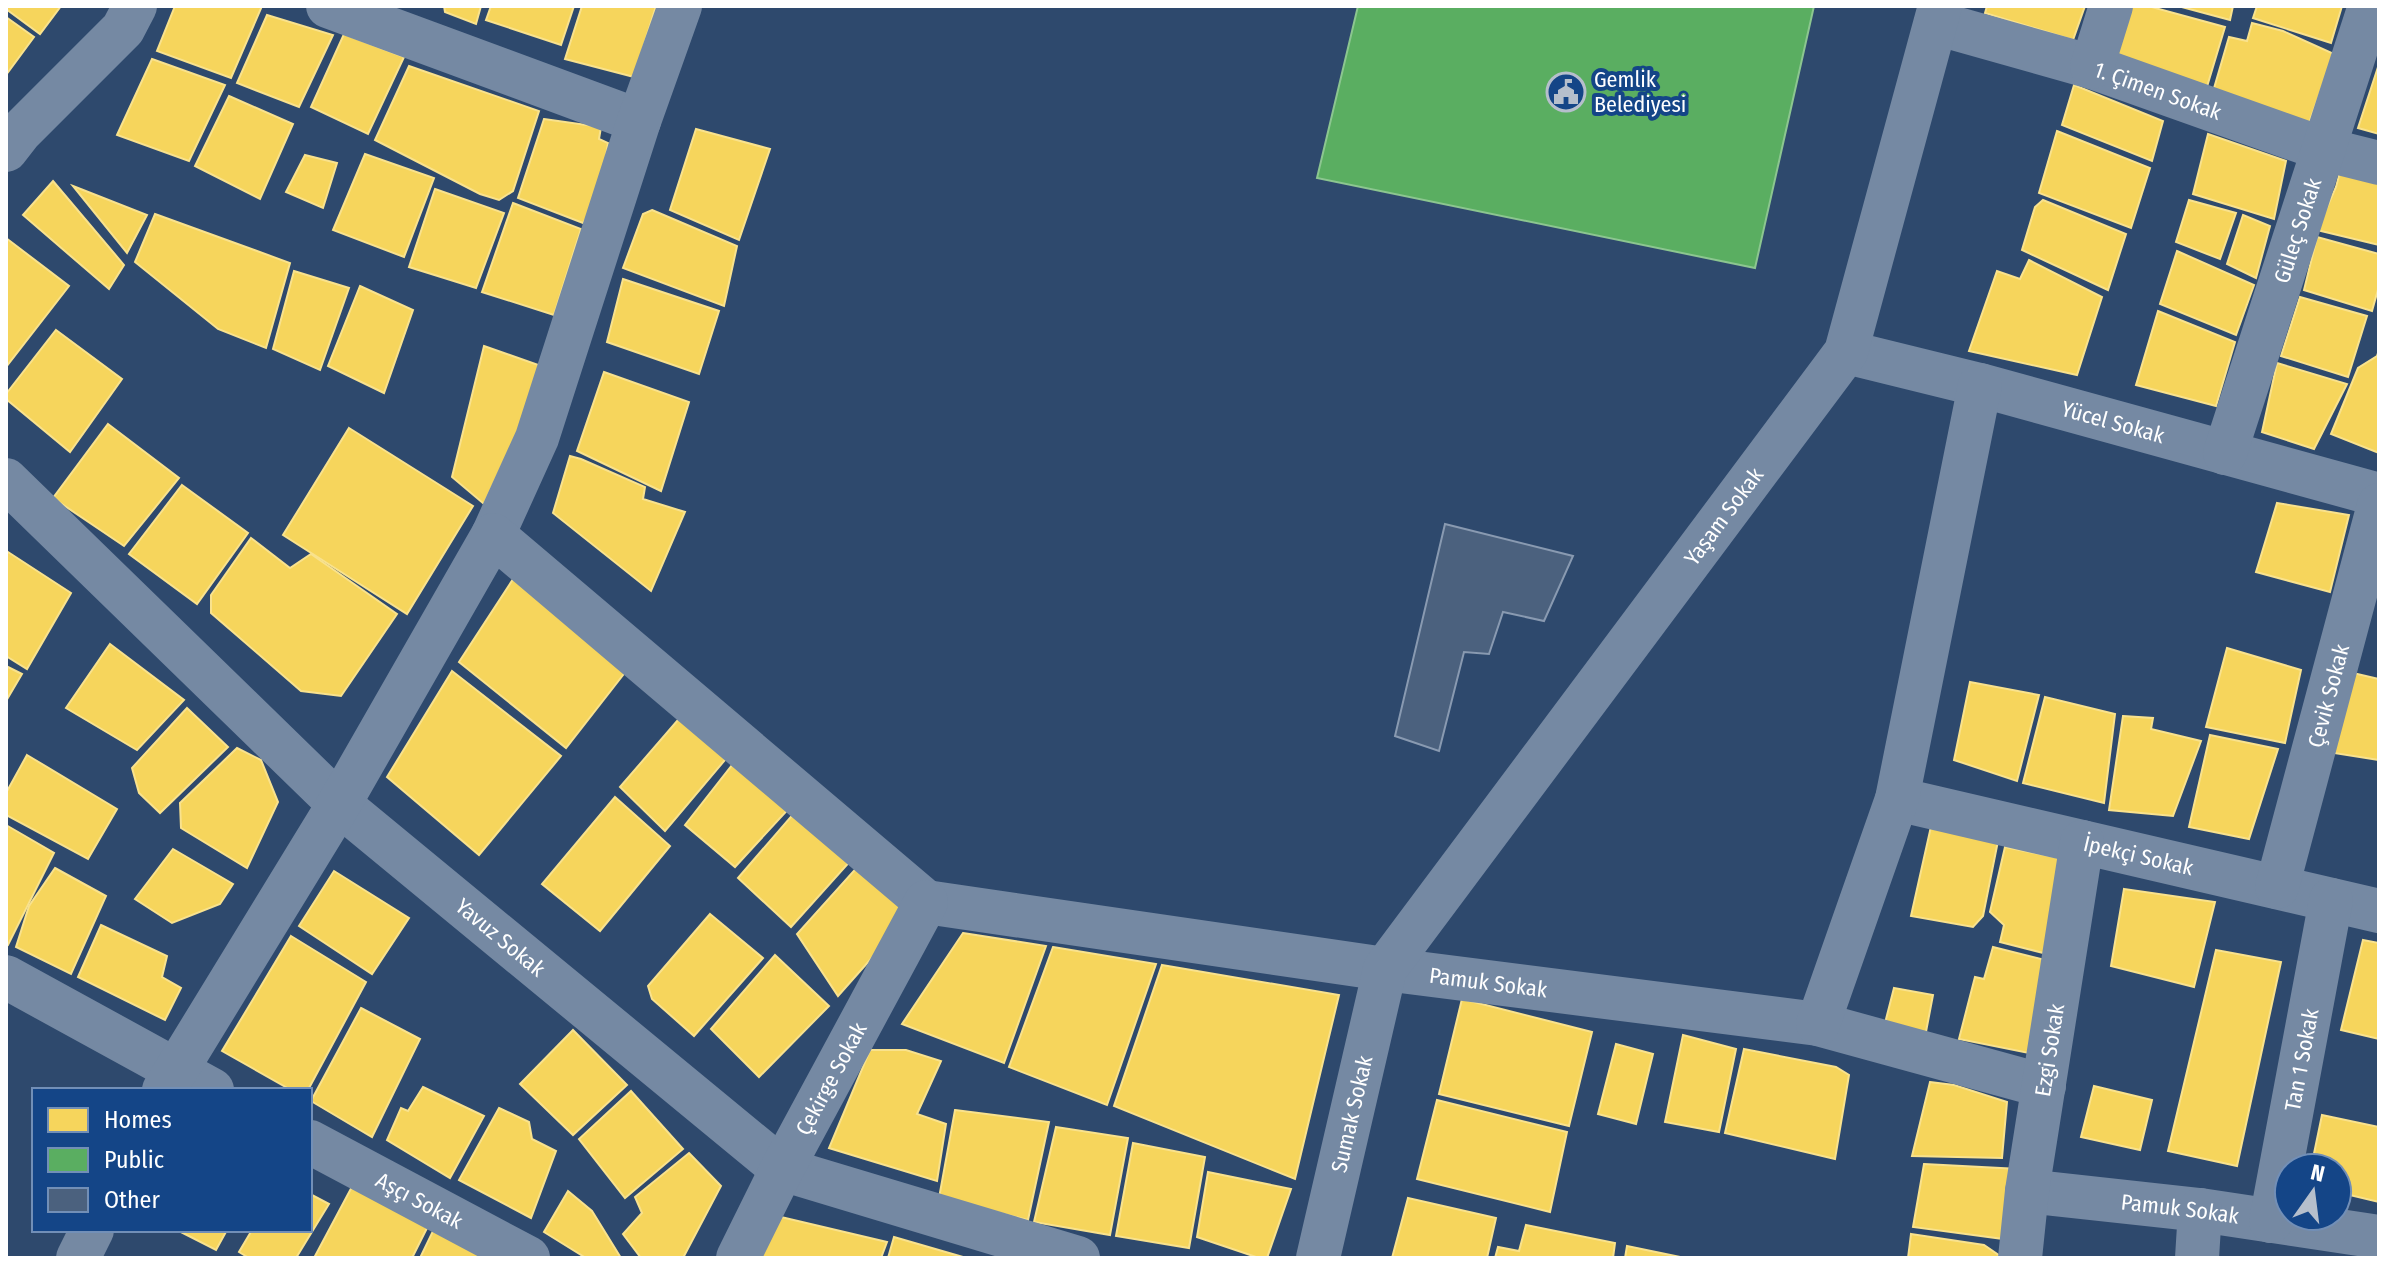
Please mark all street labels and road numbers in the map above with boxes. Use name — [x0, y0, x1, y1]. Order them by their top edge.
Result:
street label: 1. Çimen Sokak — [2091, 55, 2226, 126]
street label: Güleç Sokak — [2268, 174, 2327, 286]
street label: Yücel Sokak — [2058, 395, 2168, 449]
street label: Yaşam Sokak — [1678, 461, 1769, 570]
street label: Çevik Sokak — [2301, 640, 2355, 751]
street label: İpekçi Sokak — [2081, 829, 2197, 881]
street label: Yavuz Sokak — [450, 892, 552, 982]
street label: Pamuk Sokak — [1428, 961, 1550, 1003]
street label: Ezgi Sokak — [2029, 1001, 2070, 1098]
street label: Tan 1 Sokak — [2278, 1006, 2324, 1113]
street label: Çekirge Sokak — [789, 1017, 873, 1140]
street label: Sumak Sokak — [1325, 1052, 1378, 1175]
street label: Aşçı Sokak — [371, 1166, 468, 1235]
street label: Pamuk Sokak — [2120, 1188, 2242, 1229]

